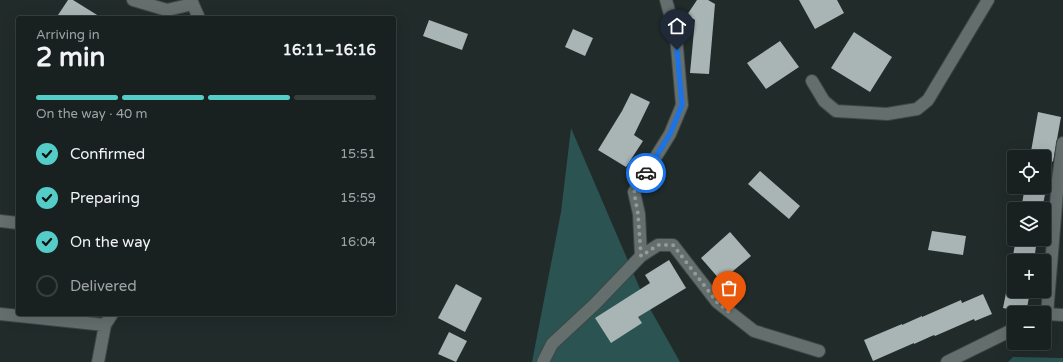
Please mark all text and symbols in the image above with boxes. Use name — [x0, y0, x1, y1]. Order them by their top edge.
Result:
pin — [660, 9, 694, 50]
icon: home — [666, 15, 688, 37]
text: Arriving in — [36, 27, 100, 43]
text: 16:11–16:16 — [283, 41, 376, 59]
text: 2 min — [36, 42, 105, 73]
text: On the way · 40 m — [36, 106, 148, 122]
icon: check — [36, 143, 58, 165]
text: Confirmed — [70, 145, 145, 163]
text: 15:51 — [340, 146, 376, 162]
map controls — [1007, 150, 1051, 350]
button: locate — [1007, 150, 1051, 194]
courier — [626, 153, 666, 193]
icon: car — [635, 162, 657, 184]
icon: check — [36, 187, 58, 209]
text: Preparing — [70, 189, 140, 207]
text: 15:59 — [340, 190, 376, 206]
button: layers — [1007, 202, 1051, 246]
icon: check — [36, 231, 58, 253]
text: On the way — [70, 233, 150, 251]
text: 16:04 — [340, 234, 376, 250]
button: + — [1007, 254, 1051, 298]
pin — [712, 271, 746, 312]
text: Delivered — [70, 277, 137, 295]
icon: bag — [718, 277, 740, 299]
button: − — [1007, 306, 1051, 350]

